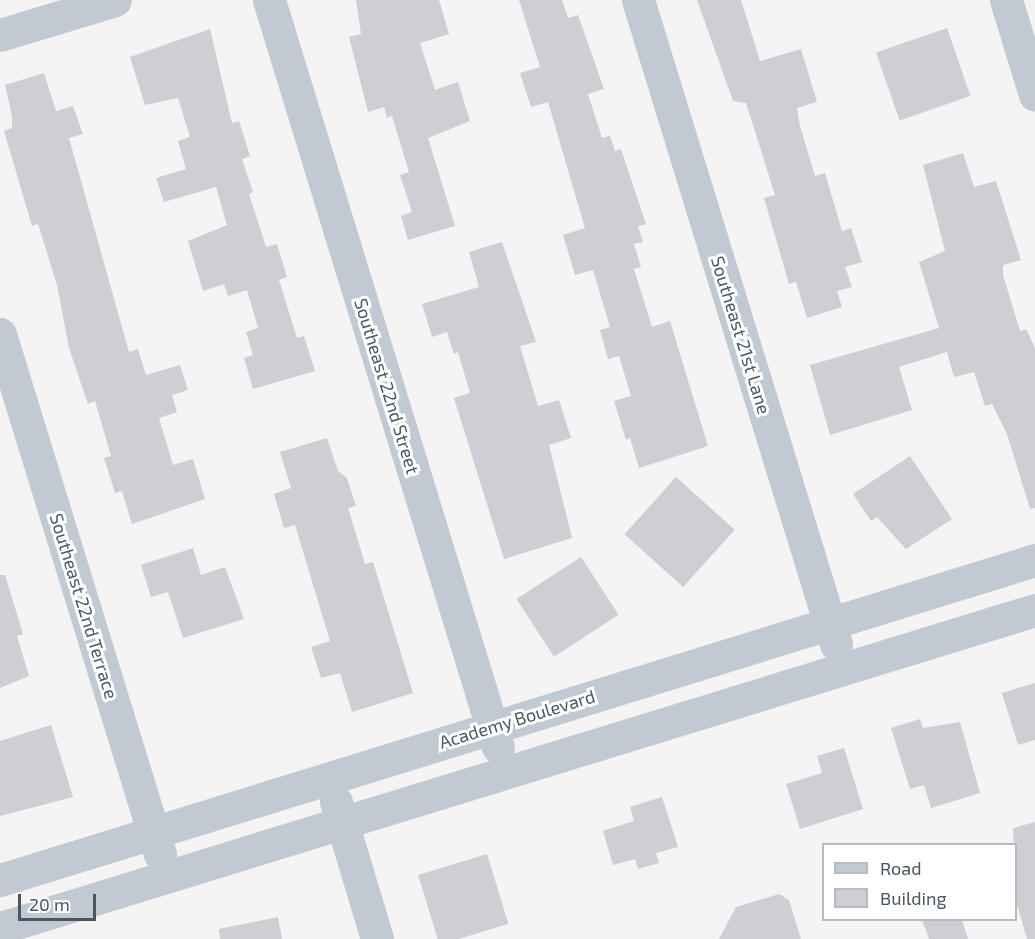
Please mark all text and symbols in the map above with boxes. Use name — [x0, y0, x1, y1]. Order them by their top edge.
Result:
street label: Southeast 21st Lane — [707, 253, 775, 417]
street label: Southeast 22nd Street — [350, 296, 424, 476]
street label: Southeast 22nd Terrace — [45, 510, 123, 702]
street label: Academy Boulevard — [436, 685, 598, 753]
legend — [822, 843, 1017, 921]
text: Road — [880, 857, 921, 879]
scale bar — [21, 882, 99, 920]
text: Building — [880, 887, 947, 909]
text: 20 m — [29, 893, 70, 915]

